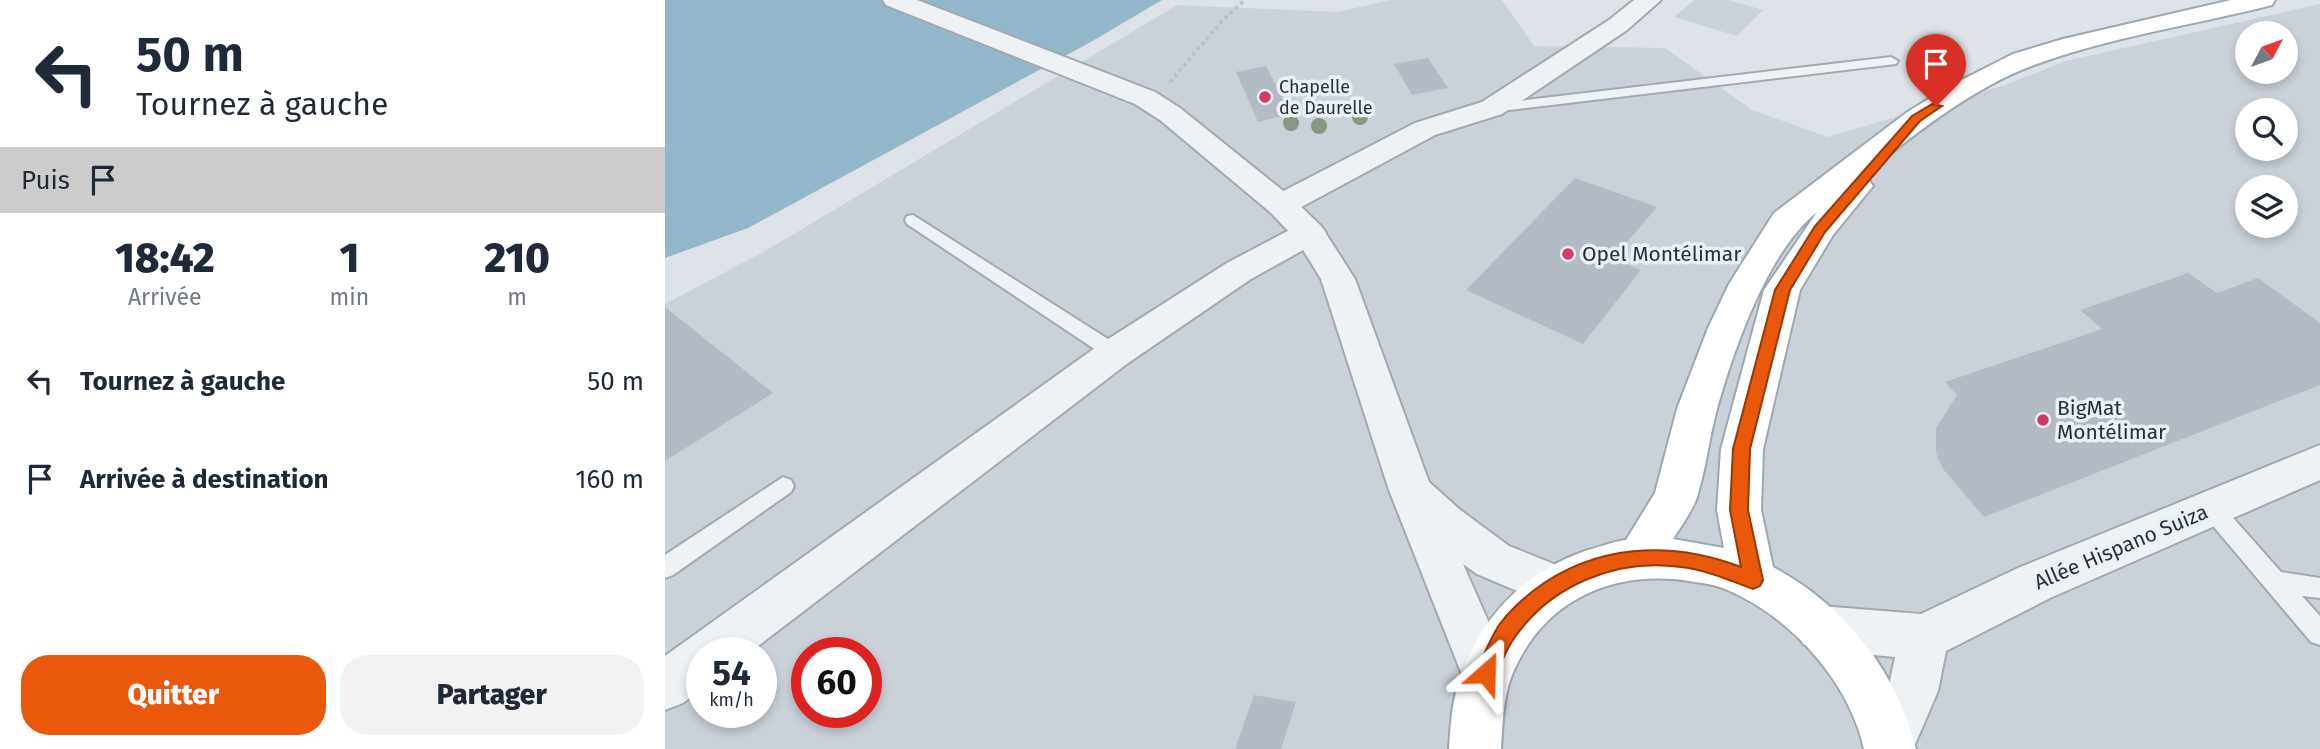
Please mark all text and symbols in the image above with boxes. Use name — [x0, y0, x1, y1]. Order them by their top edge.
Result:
north arrow — [2235, 21, 2298, 84]
map controls — [2235, 21, 2298, 238]
text: 50 m — [136, 25, 244, 84]
icon: left — [21, 28, 112, 119]
pin — [1906, 34, 1966, 106]
icon: arrive — [1917, 45, 1955, 83]
place label: Chapelle de Daurelle — [1279, 76, 1373, 119]
text: Tournez à gauche — [136, 85, 388, 123]
marker: Chapelle de Daurelle — [1257, 89, 1273, 105]
button: search — [2235, 98, 2298, 161]
icon: arrive — [84, 161, 122, 199]
text: Puis — [21, 165, 70, 196]
button: layers — [2235, 175, 2298, 238]
text: 18:42 — [115, 233, 215, 283]
text: 1 — [339, 233, 359, 283]
text: 210 — [484, 233, 550, 283]
place label: Opel Montélimar — [1582, 241, 1741, 267]
marker: Opel Montélimar — [1560, 246, 1576, 262]
text: Arrivée — [128, 283, 202, 311]
text: min — [330, 283, 369, 311]
text: m — [507, 283, 527, 311]
icon: left — [21, 362, 59, 400]
text: Tournez à gauche — [80, 366, 285, 397]
text: 50 m — [587, 366, 644, 397]
place label: BigMat Montélimar — [2057, 395, 2166, 445]
marker: BigMat Montélimar — [2035, 412, 2051, 428]
icon: arrive — [21, 460, 59, 498]
text: Arrivée à destination — [80, 464, 329, 495]
text: 160 m — [575, 464, 644, 495]
street label: Allée Hispano Suiza — [2030, 499, 2212, 595]
position arrow — [1449, 636, 1523, 710]
speed limit sign: 60 — [791, 637, 882, 728]
text: 54 — [712, 652, 751, 694]
button: Quitter — [21, 655, 326, 735]
button: Partager — [340, 655, 644, 735]
text: km/h — [709, 689, 754, 711]

